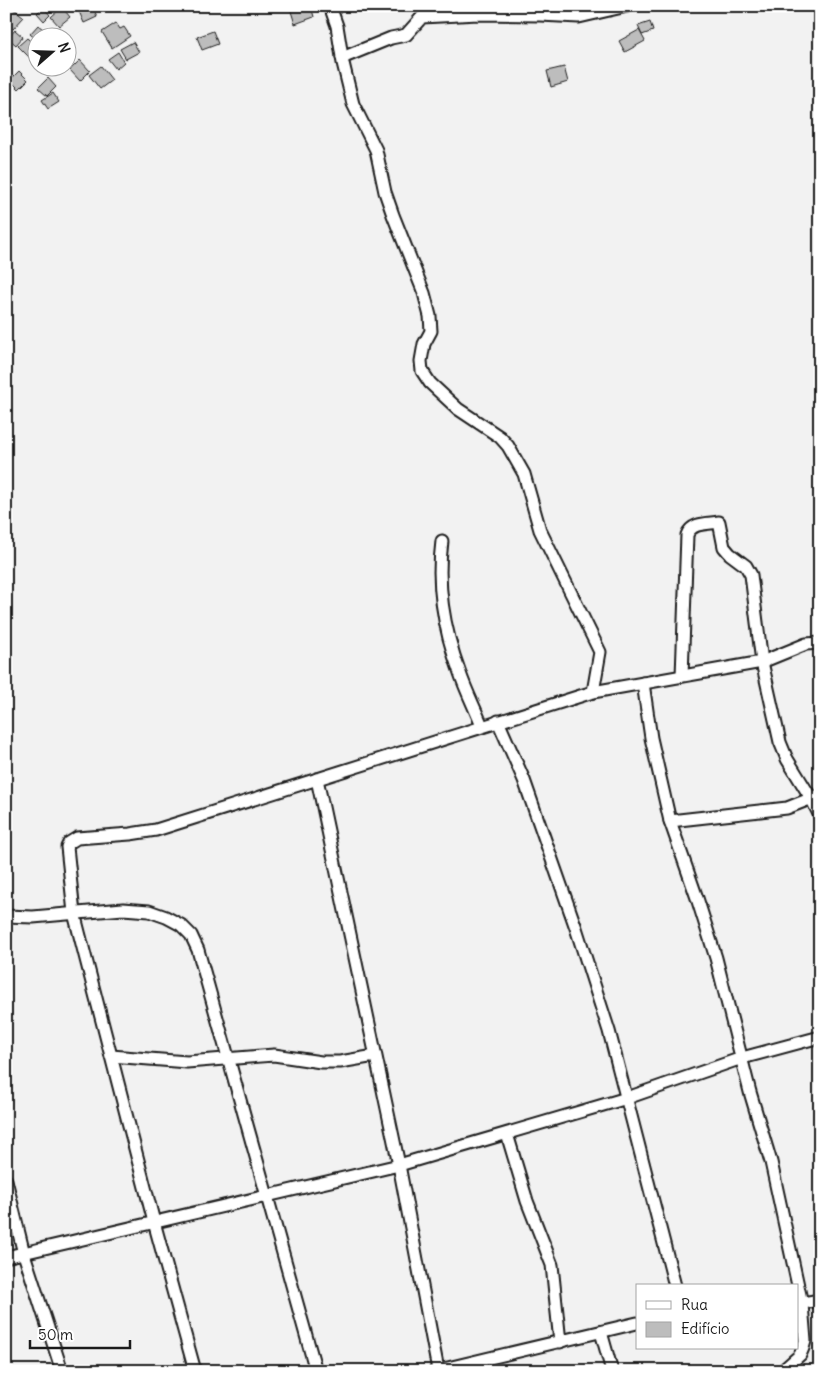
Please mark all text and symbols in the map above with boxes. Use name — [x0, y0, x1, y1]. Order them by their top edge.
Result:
north arrow — [28, 28, 78, 78]
text: N — [54, 40, 74, 55]
legend — [636, 1284, 798, 1350]
text: Rua — [681, 1295, 708, 1314]
scale bar — [30, 1317, 130, 1349]
text: Edifício — [681, 1319, 729, 1338]
text: 50 m — [38, 1325, 73, 1344]

